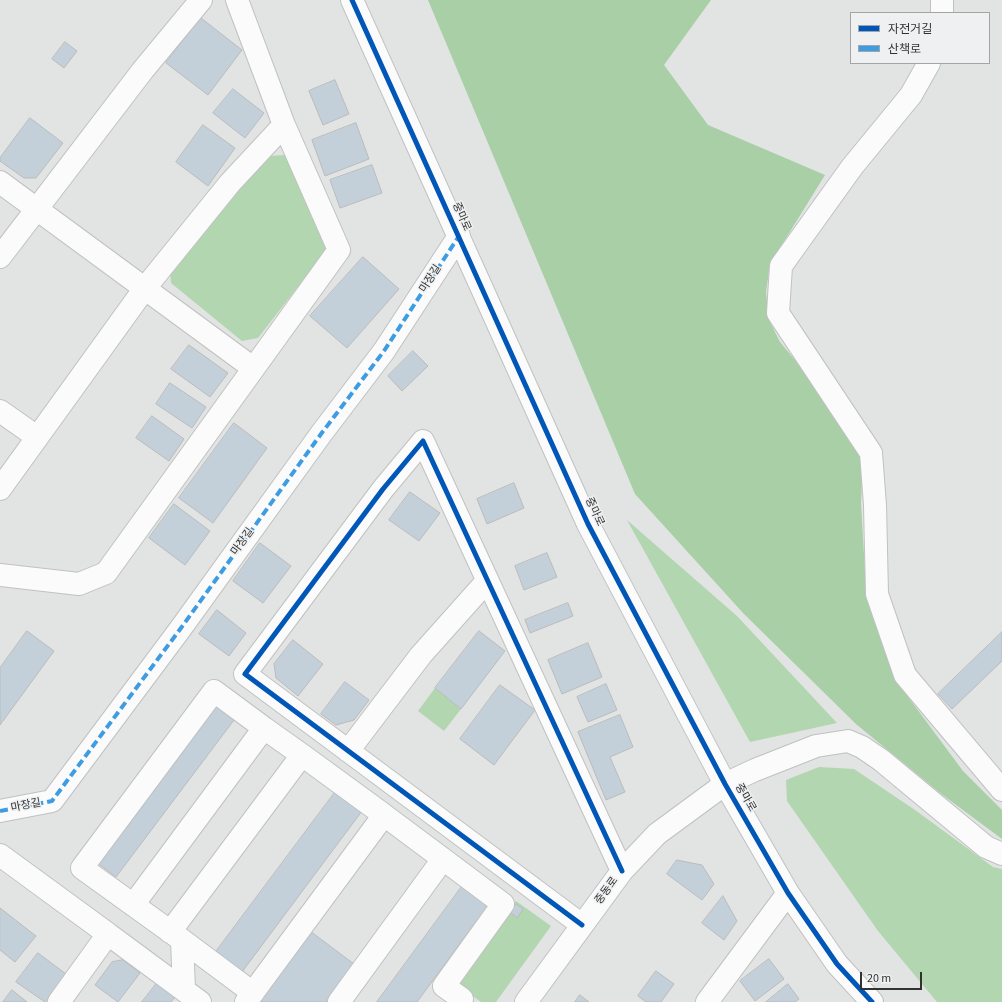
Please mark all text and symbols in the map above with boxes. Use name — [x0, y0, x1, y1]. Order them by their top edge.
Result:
legend — [850, 12, 990, 64]
text: 자전거길 — [888, 21, 932, 38]
text: 산책로 — [888, 41, 921, 58]
street label: 중마로 — [449, 200, 473, 234]
street label: 마장길 — [417, 263, 445, 295]
street label: 중마로 — [582, 495, 606, 529]
street label: 마장길 — [229, 526, 257, 558]
street label: 중마로 — [732, 782, 758, 814]
street label: 마장길 — [10, 797, 42, 815]
street label: 중동로 — [593, 875, 621, 907]
scale bar — [862, 964, 924, 990]
text: 20 m — [867, 970, 891, 987]

